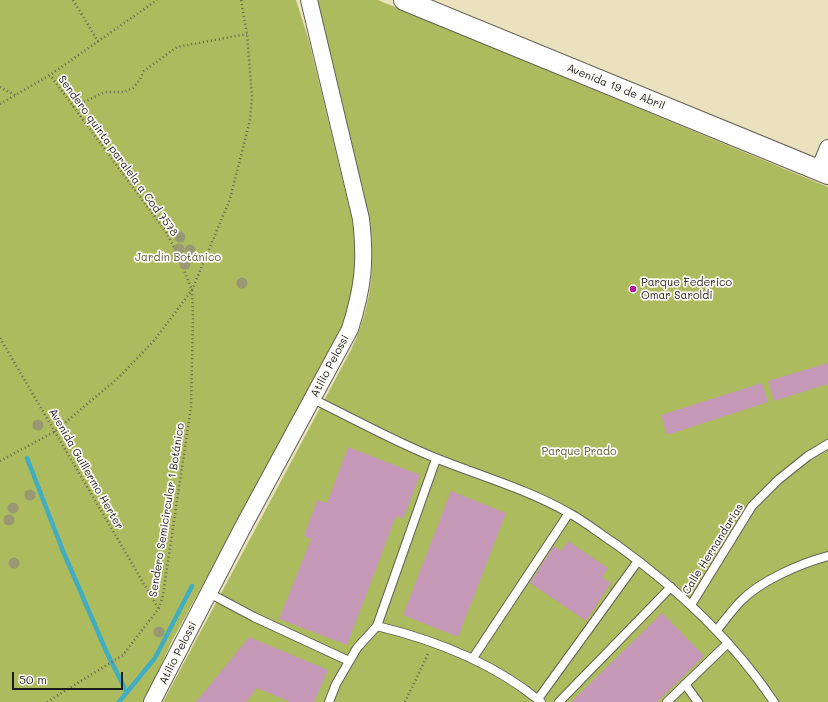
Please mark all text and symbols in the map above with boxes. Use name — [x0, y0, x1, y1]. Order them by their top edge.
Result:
street label: Avenida 19 de Abril — [565, 61, 667, 113]
street label: Sendero quinta paralela a Cod 7578 — [55, 73, 181, 239]
park label: Jardín Botánico — [135, 251, 221, 265]
place label: Parque Federico Omar Saroldi — [641, 276, 732, 302]
marker: Parque Federico Omar Saroldi — [628, 284, 638, 294]
street label: Atilio Pelossi — [308, 333, 352, 399]
street label: Avenida Guillermo Herter — [46, 406, 126, 532]
street label: Sendero Semicircular 1 Botánico — [147, 422, 187, 598]
park label: Parque Prado — [541, 445, 617, 459]
street label: Calle Hernandarias — [680, 501, 746, 597]
street label: Atilio Pelossi — [156, 619, 200, 687]
scale bar — [14, 664, 125, 690]
text: 50 m — [19, 671, 47, 687]

